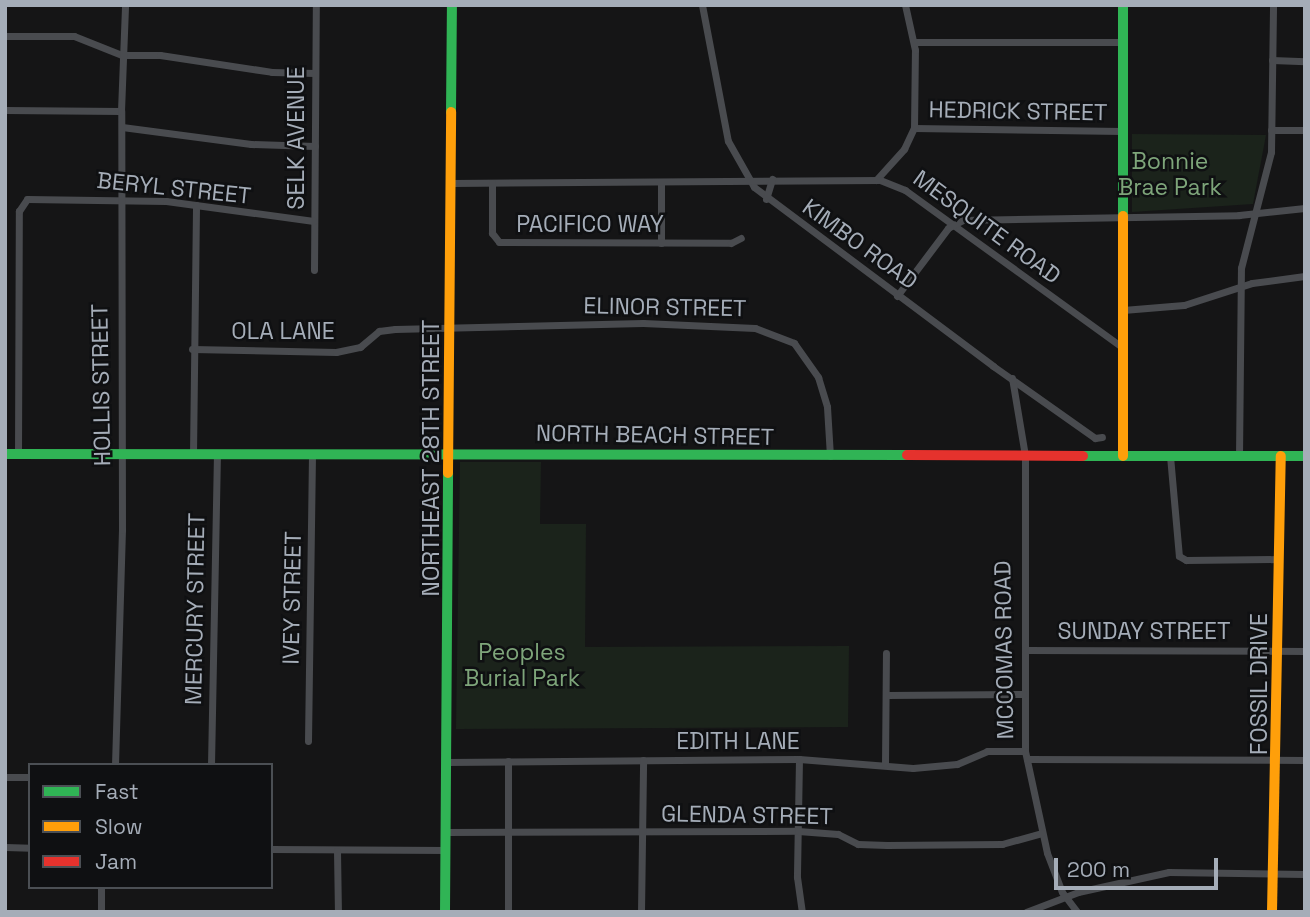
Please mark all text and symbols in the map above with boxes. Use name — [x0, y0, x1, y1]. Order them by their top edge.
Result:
street label: SELK AVENUE — [282, 66, 310, 210]
street label: HEDRICK STREET — [928, 96, 1108, 126]
park label: Bonnie Brae Park — [1118, 147, 1222, 201]
street label: MESQUITE ROAD — [908, 164, 1066, 290]
street label: BERYL STREET — [95, 166, 253, 210]
street label: KIMBO ROAD — [797, 193, 923, 295]
street label: PACIFICO WAY — [516, 210, 664, 238]
street label: ELINOR STREET — [583, 292, 747, 322]
street label: HOLLIS STREET — [86, 304, 116, 466]
street label: OLA LANE — [231, 317, 335, 345]
street label: NORTHEAST 28TH STREET — [417, 319, 445, 597]
street label: NORTH BEACH STREET — [536, 419, 774, 451]
street label: MERCURY STREET — [180, 513, 210, 705]
street label: IVEY STREET — [277, 531, 307, 665]
street label: MCCOMAS ROAD — [989, 560, 1019, 740]
street label: FOSSIL DRIVE — [1245, 613, 1273, 755]
street label: SUNDAY STREET — [1057, 617, 1231, 645]
park label: Peoples Burial Park — [464, 638, 580, 692]
street label: EDITH LANE — [676, 727, 800, 755]
legend — [28, 763, 273, 889]
text: Fast — [95, 778, 139, 805]
street label: GLENDA STREET — [661, 800, 833, 830]
text: Slow — [95, 813, 143, 840]
scale bar — [1058, 844, 1222, 888]
text: Jam — [95, 848, 137, 875]
text: 200 m — [1067, 856, 1130, 883]

